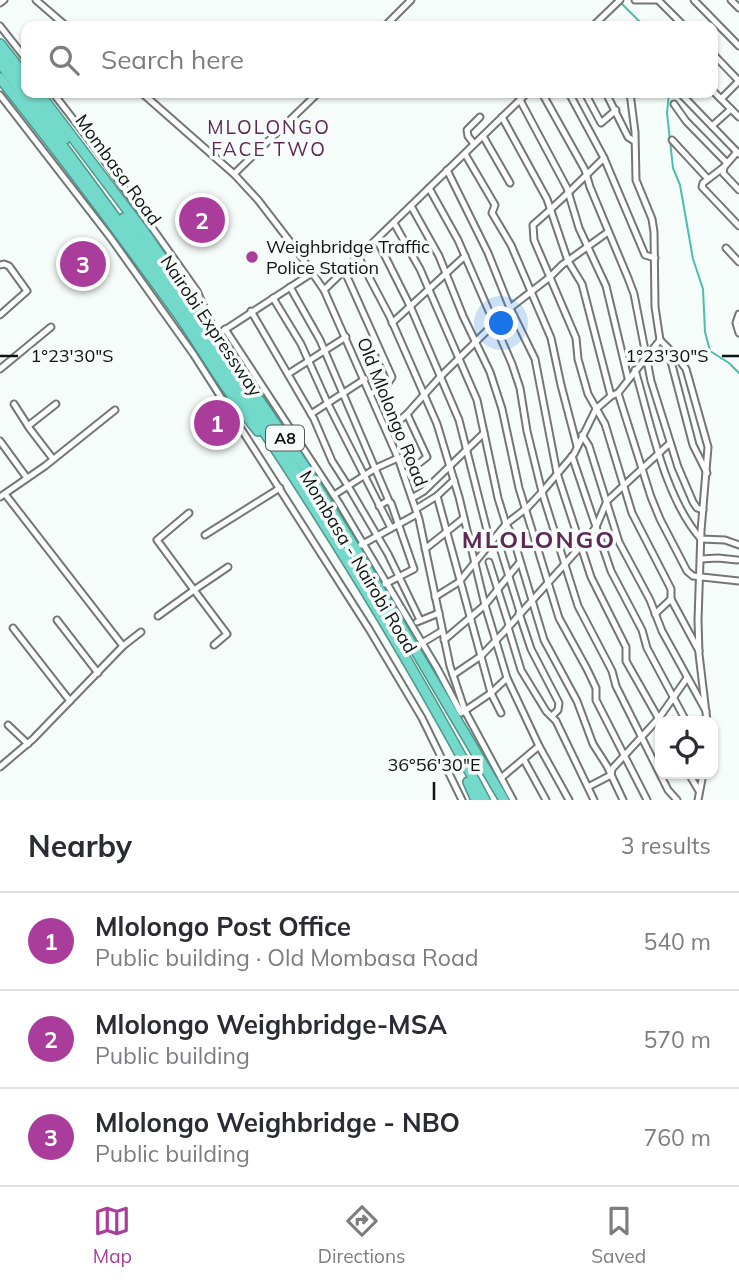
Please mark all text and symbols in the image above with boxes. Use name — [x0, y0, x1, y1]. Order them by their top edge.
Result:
search box — [21, 21, 718, 98]
icon: search — [45, 41, 83, 79]
text: Search here — [101, 43, 244, 76]
street label: Mombasa Road — [70, 110, 166, 230]
district label: MLOLONGO FACE TWO — [207, 115, 331, 161]
pin: 2 — [179, 194, 225, 246]
place label: Weighbridge Traffic Police Station — [266, 235, 430, 279]
pin: 3 — [60, 238, 106, 290]
marker: Weighbridge Traffic Police Station — [244, 249, 260, 265]
street label: Nairobi Expressway — [156, 251, 268, 401]
your location — [484, 306, 518, 340]
street label: Old Mlolongo Road — [352, 334, 433, 490]
text: 1°23'30"S — [31, 344, 113, 367]
text: 1°23'30"S — [626, 344, 708, 367]
pin: 1 — [194, 397, 240, 449]
road number: A8 — [266, 426, 304, 450]
street label: Mombasa - Nairobi Road — [295, 466, 422, 657]
district label: MLOLONGO — [462, 524, 616, 554]
map controls — [655, 716, 718, 779]
button: locate — [655, 716, 718, 779]
text: 36°56'30"E — [387, 753, 481, 776]
text: Nearby — [28, 827, 132, 865]
text: 3 results — [621, 831, 711, 860]
text: Mlolongo Post Office — [95, 910, 351, 943]
text: 1 — [44, 927, 58, 956]
text: 540 m — [643, 927, 711, 956]
text: Public building · Old Mombasa Road — [95, 943, 478, 972]
text: Mlolongo Weighbridge-MSA — [95, 1008, 447, 1041]
text: 2 — [44, 1025, 58, 1054]
text: 570 m — [643, 1025, 711, 1054]
text: Public building — [95, 1041, 250, 1070]
text: Mlolongo Weighbridge - NBO — [95, 1106, 460, 1139]
text: 3 — [44, 1123, 58, 1152]
text: 760 m — [643, 1123, 711, 1152]
text: Public building — [95, 1139, 250, 1168]
tab: Map — [93, 1202, 132, 1268]
tab: Directions — [318, 1202, 406, 1268]
tab: Saved — [591, 1202, 646, 1268]

